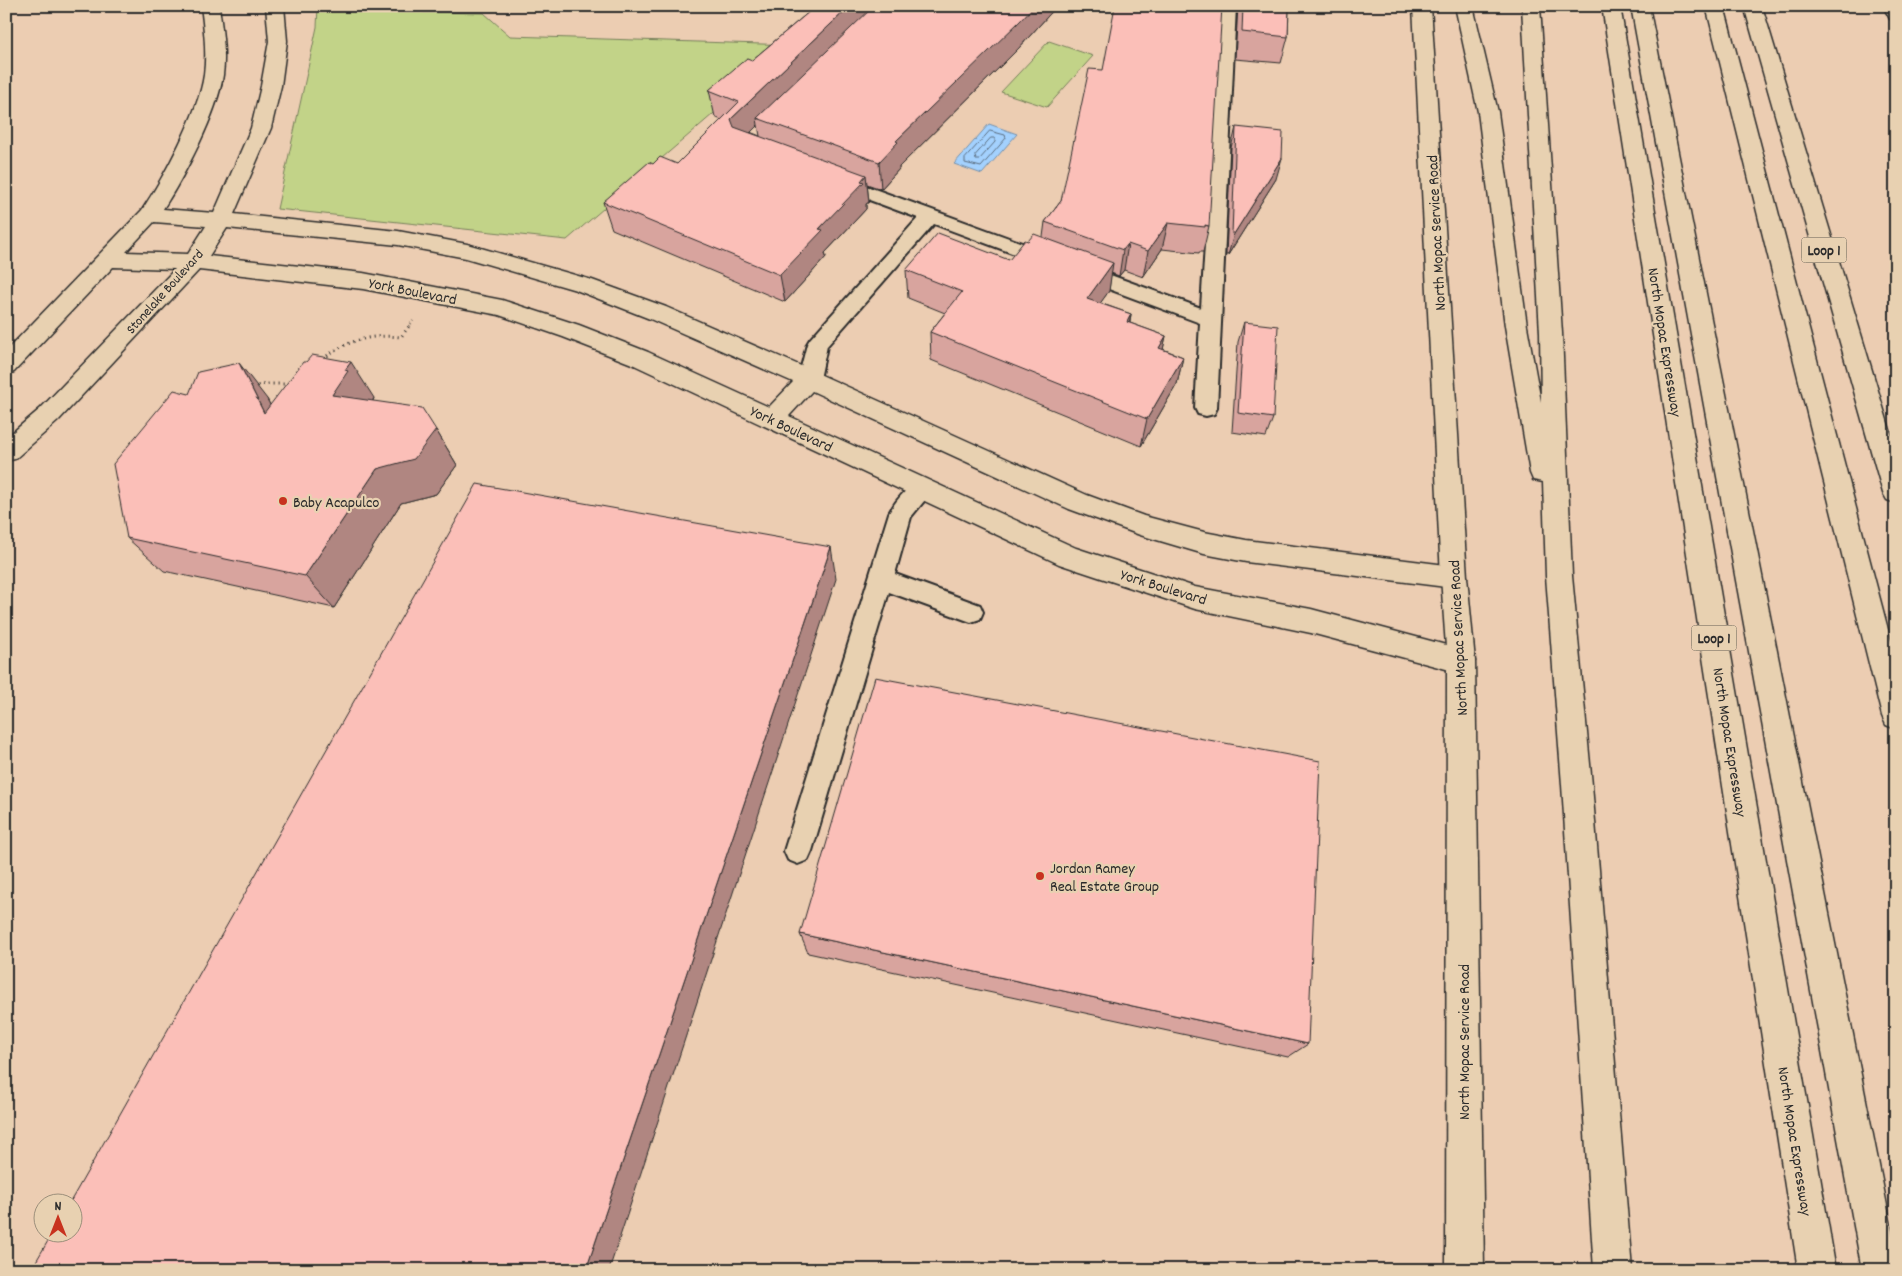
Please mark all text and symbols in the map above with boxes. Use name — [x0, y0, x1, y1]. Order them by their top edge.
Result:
street label: North Mopac Service Road — [1422, 154, 1453, 311]
road number: Loop 1 — [1802, 238, 1846, 262]
street label: Stonelake Boulevard — [122, 246, 209, 339]
street label: North Mopac Expressway — [1640, 266, 1687, 419]
street label: York Boulevard — [367, 273, 458, 312]
street label: York Boulevard — [746, 401, 836, 460]
place label: Baby Acapulco — [293, 492, 379, 515]
marker: Baby Acapulco — [277, 495, 289, 507]
street label: North Mopac Service Road — [1444, 559, 1475, 716]
street label: York Boulevard — [1117, 564, 1209, 612]
road number: Loop 1 — [1692, 626, 1736, 650]
street label: North Mopac Expressway — [1705, 666, 1752, 819]
place label: Jordan Ramey Real Estate Group — [1050, 858, 1159, 899]
marker: Jordan Ramey Real Estate Group — [1034, 870, 1046, 882]
street label: North Mopac Service Road — [1454, 964, 1477, 1120]
street label: North Mopac Expressway — [1770, 1065, 1817, 1218]
north arrow — [32, 1194, 82, 1244]
text: N — [55, 1197, 62, 1217]

